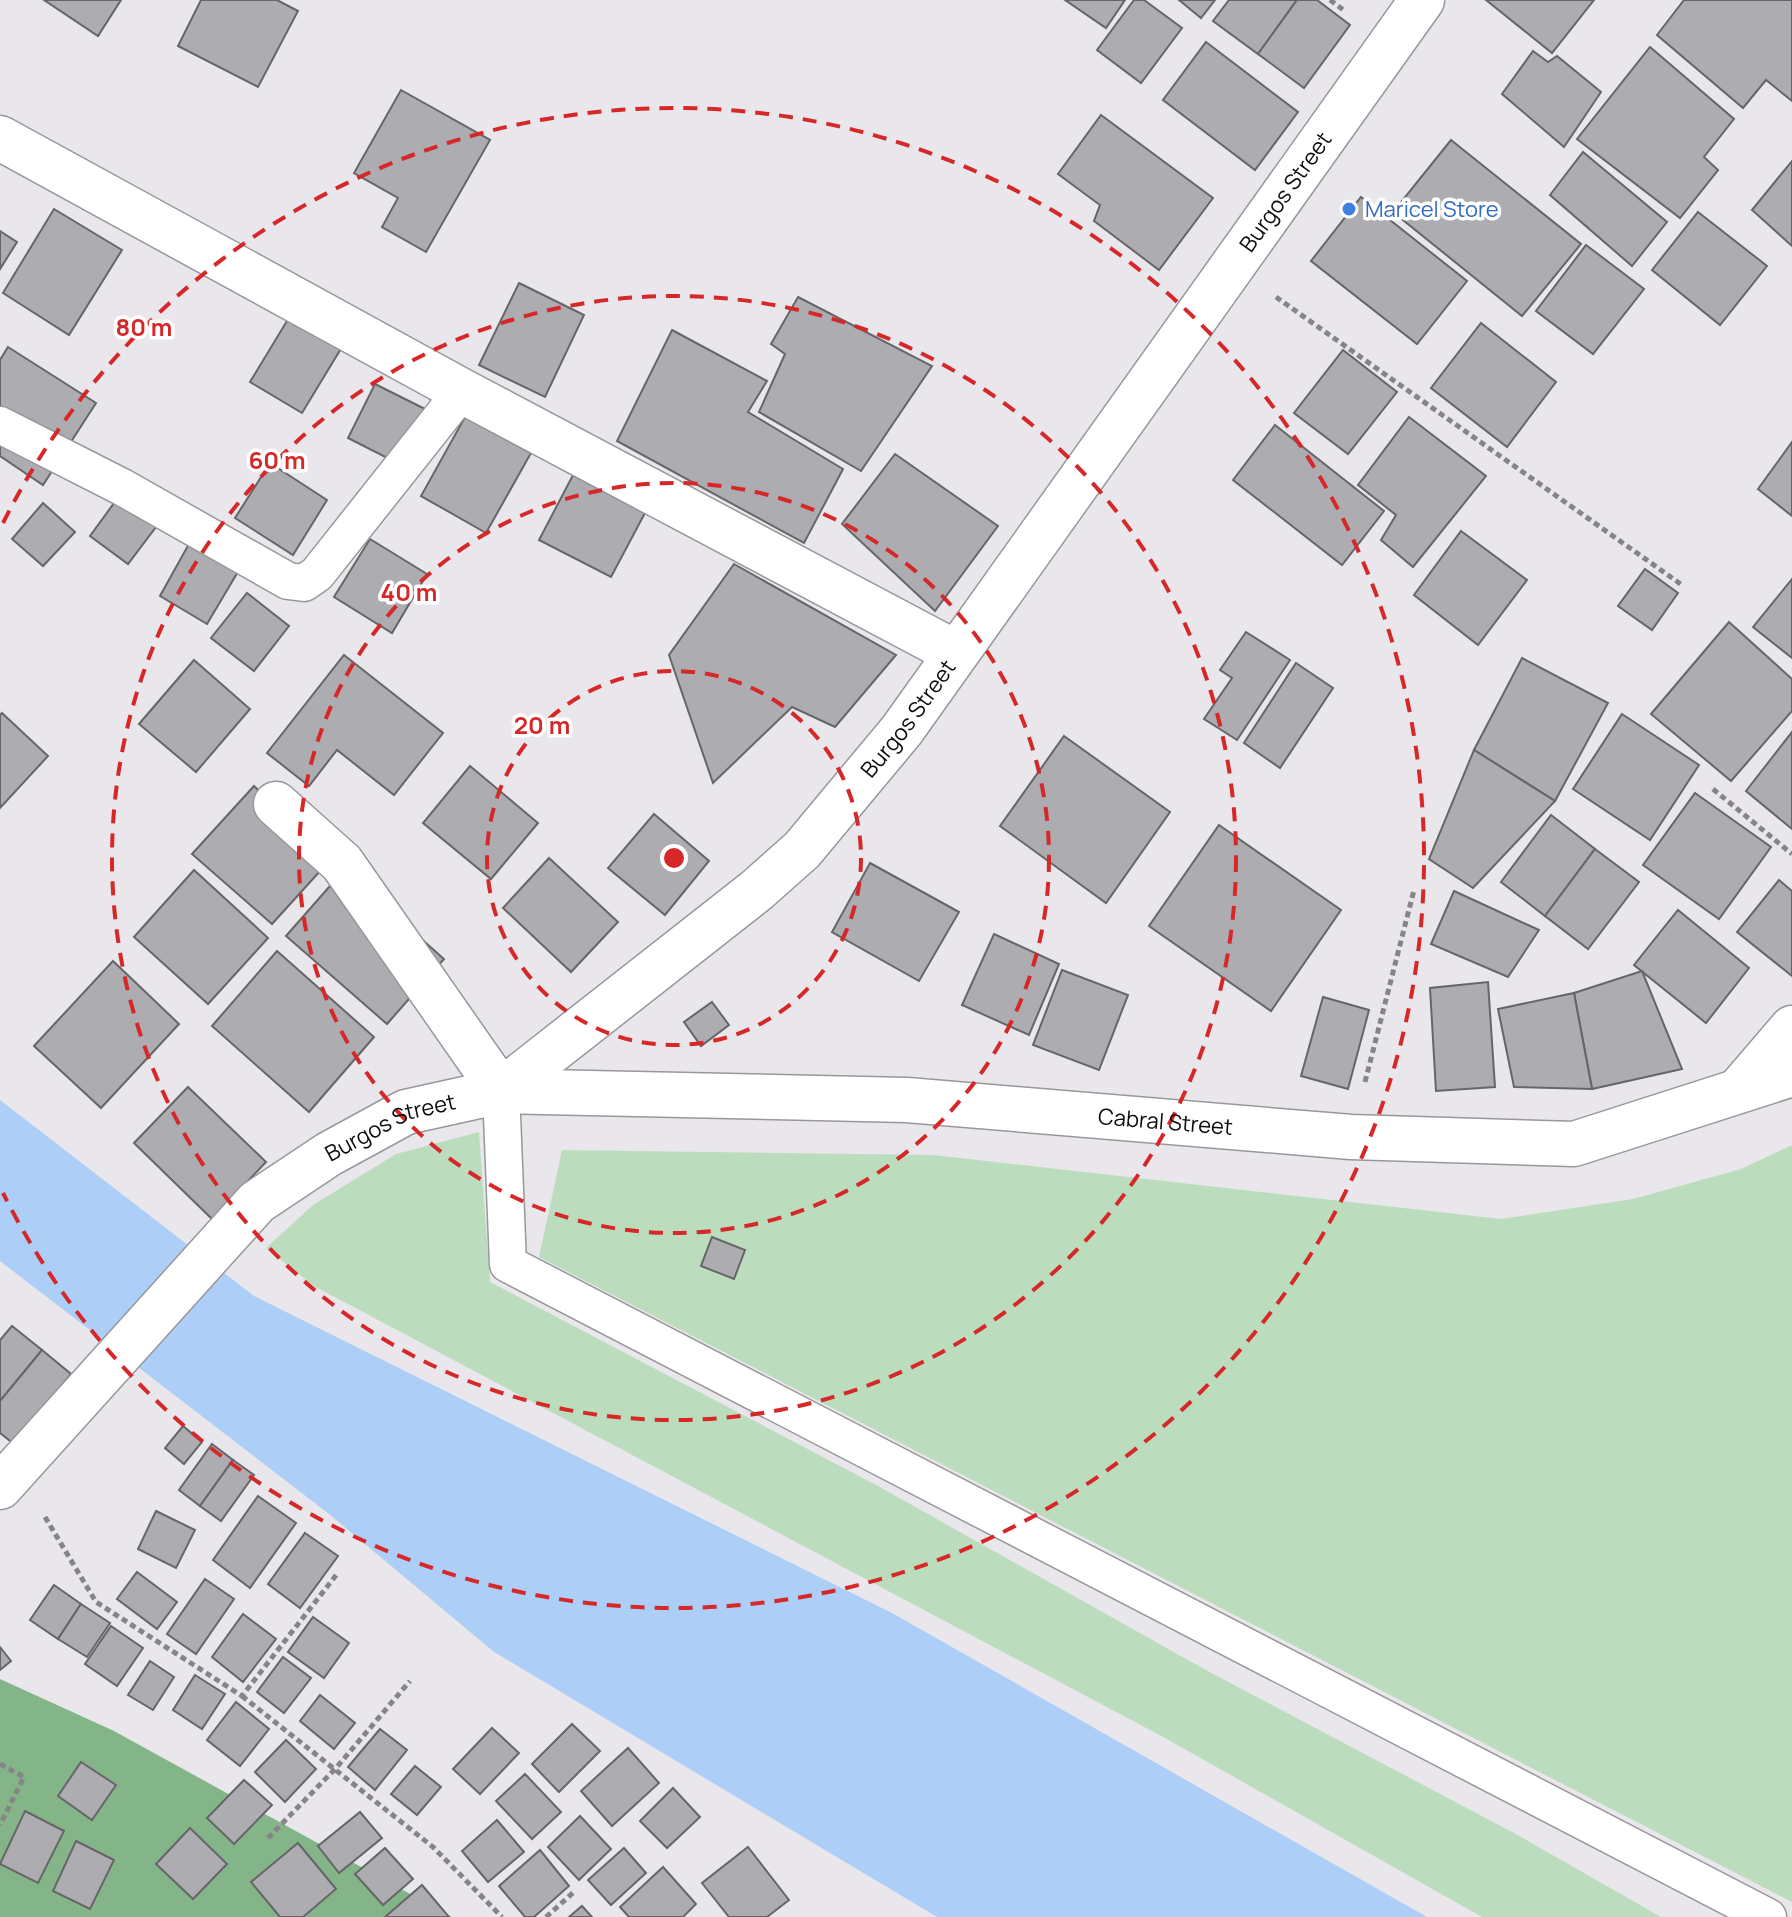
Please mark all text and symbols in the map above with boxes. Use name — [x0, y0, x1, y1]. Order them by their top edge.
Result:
street label: Burgos Street — [1232, 126, 1339, 258]
place label: Maricel Store — [1365, 194, 1499, 224]
marker: Maricel Store — [1340, 200, 1358, 218]
text: 80 m — [116, 310, 172, 343]
text: 60 m — [248, 443, 306, 476]
text: 40 m — [381, 575, 437, 608]
street label: Burgos Street — [854, 653, 963, 784]
text: 20 m — [514, 708, 570, 741]
centre of rings — [660, 844, 688, 872]
street label: Burgos Street — [320, 1086, 459, 1168]
street label: Cabral Street — [1097, 1101, 1234, 1142]

